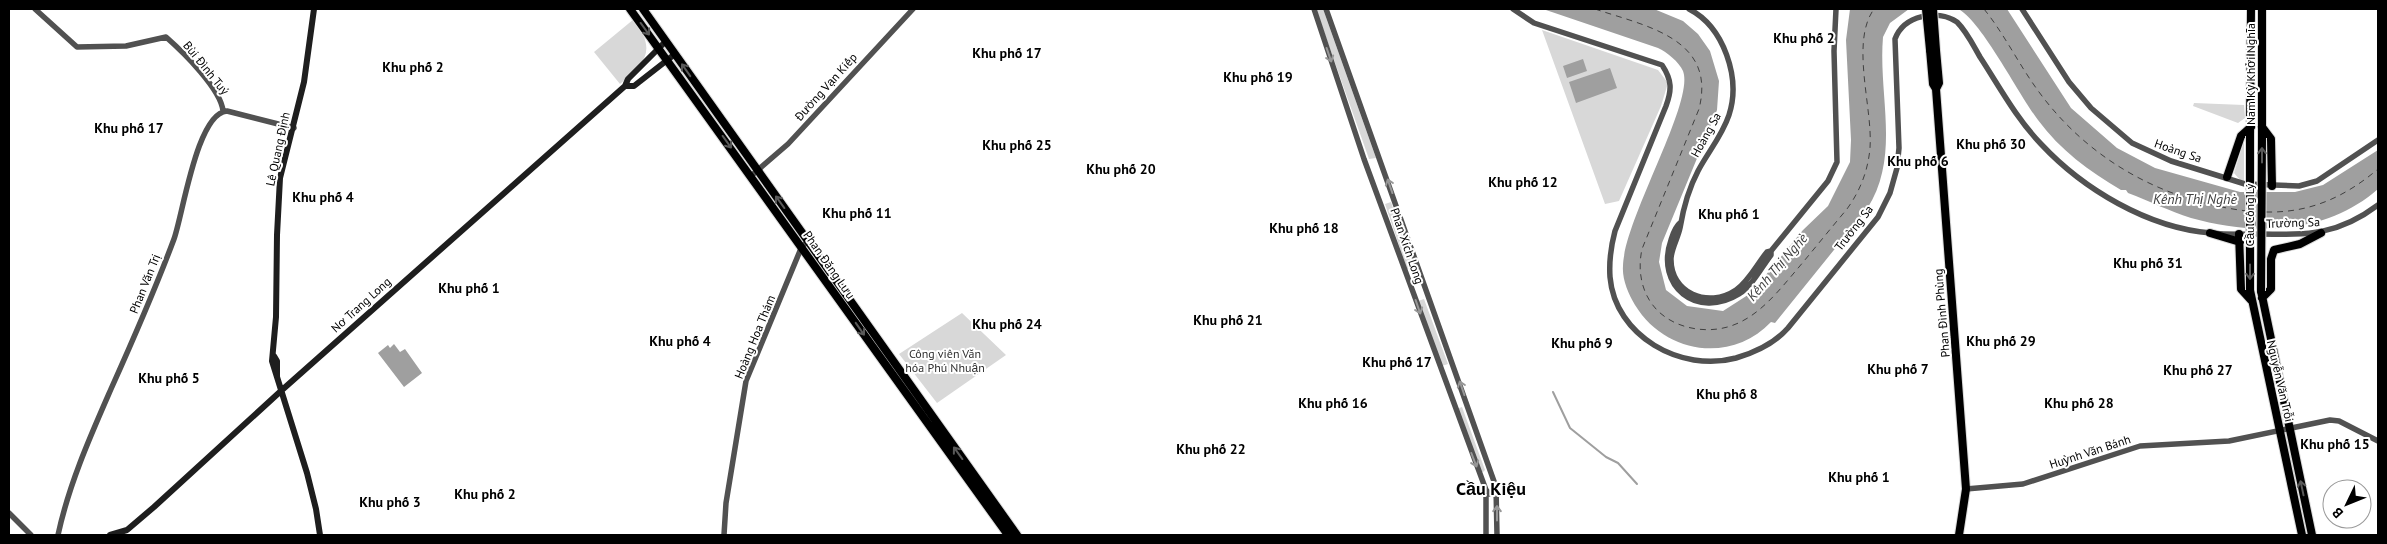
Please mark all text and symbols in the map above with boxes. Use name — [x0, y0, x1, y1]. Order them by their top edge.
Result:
one-way arrow — [640, 22, 650, 36]
street label: Nam Kỳ Khởi Nghĩa — [2243, 23, 2258, 125]
district label: Khu phố 2 — [1773, 29, 1835, 47]
street label: Bùi Đình Tuý — [180, 38, 233, 98]
district label: Khu phố 17 — [972, 44, 1042, 62]
one-way arrow — [1325, 47, 1335, 63]
street label: Đường Vạn Kiếp — [791, 50, 860, 124]
district label: Khu phố 2 — [382, 58, 444, 76]
one-way arrow — [681, 63, 691, 77]
district label: Khu phố 19 — [1223, 68, 1293, 86]
street label: Lê Quang Định — [262, 110, 293, 187]
street label: Hoàng Sa — [1687, 110, 1724, 160]
district label: Khu phố 17 — [94, 119, 164, 137]
one-way arrow — [722, 135, 732, 149]
district label: Khu phố 30 — [1956, 135, 2026, 153]
street label: Hoàng Sa — [2153, 135, 2204, 166]
district label: Khu phố 25 — [982, 136, 1052, 154]
one-way arrow — [2257, 147, 2267, 163]
district label: Khu phố 6 — [1887, 152, 1949, 170]
district label: Khu phố 20 — [1086, 160, 1156, 178]
district label: Khu phố 12 — [1488, 173, 1558, 191]
one-way arrow — [1385, 179, 1394, 194]
street label: Cầu Công Lý — [2242, 183, 2257, 246]
district label: Khu phố 4 — [292, 188, 354, 206]
water label: Kênh Thị Nghè — [2153, 190, 2237, 208]
one-way arrow — [775, 195, 785, 209]
street label: Trường Sa — [1831, 202, 1876, 254]
district label: Khu phố 11 — [822, 204, 892, 222]
district label: Khu phố 1 — [1698, 205, 1760, 223]
street label: Phan Xích Long — [1387, 206, 1427, 286]
street label: Trường Sa — [2266, 214, 2320, 231]
district label: Khu phố 18 — [1269, 219, 1339, 237]
street label: Phan Đăng Lưu — [800, 228, 858, 302]
water label: Kênh Thị Nghè — [1743, 229, 1812, 305]
street label: Phan Văn Trị — [126, 252, 163, 316]
district label: Khu phố 31 — [2113, 254, 2183, 272]
one-way arrow — [2245, 264, 2255, 280]
street label: Phan Đình Phùng — [1930, 268, 1953, 358]
street label: Nơ Trang Long — [328, 274, 394, 335]
district label: Khu phố 1 — [438, 279, 500, 297]
street label: Hoàng Hoa Thám — [731, 293, 778, 381]
one-way arrow — [1414, 299, 1423, 315]
district label: Khu phố 21 — [1193, 311, 1263, 329]
district label: Khu phố 24 — [972, 315, 1042, 333]
one-way arrow — [855, 322, 865, 336]
district label: Khu phố 4 — [649, 332, 711, 350]
district label: Khu phố 29 — [1966, 332, 2036, 350]
district label: Khu phố 9 — [1551, 334, 1613, 352]
street label: Nguyễn Văn Trỗi — [2264, 338, 2297, 423]
park label: Công viên Văn hóa Phú Nhuận — [905, 346, 985, 375]
district label: Khu phố 17 — [1362, 353, 1432, 371]
district label: Khu phố 7 — [1867, 360, 1929, 378]
district label: Khu phố 27 — [2163, 361, 2233, 379]
district label: Khu phố 5 — [138, 369, 200, 387]
one-way arrow — [1457, 381, 1467, 397]
district label: Khu phố 8 — [1696, 385, 1758, 403]
district label: Khu phố 16 — [1298, 394, 1368, 412]
district label: Khu phố 28 — [2044, 394, 2114, 412]
street label: Huỳnh Văn Bánh — [2047, 431, 2132, 472]
district label: Khu phố 15 — [2300, 435, 2370, 453]
district label: Khu phố 22 — [1176, 440, 1246, 458]
one-way arrow — [953, 447, 964, 460]
one-way arrow — [1470, 452, 1479, 467]
district label: Khu phố 1 — [1828, 468, 1890, 486]
district label: Cầu Kiệu — [1456, 477, 1526, 500]
north arrow — [2322, 479, 2372, 529]
one-way arrow — [2297, 480, 2306, 496]
district label: Khu phố 2 — [454, 485, 516, 503]
district label: Khu phố 3 — [359, 493, 421, 511]
text: B — [2328, 504, 2347, 522]
one-way arrow — [1492, 505, 1501, 521]

